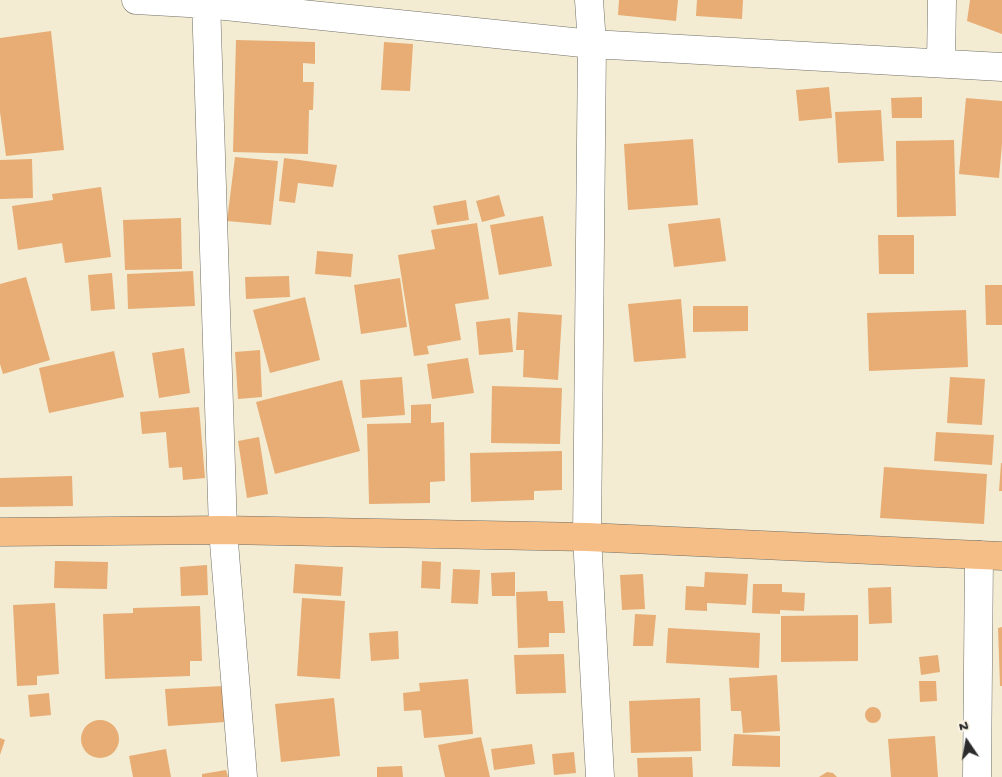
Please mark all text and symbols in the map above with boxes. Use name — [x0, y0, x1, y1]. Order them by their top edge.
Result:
north arrow — [942, 717, 992, 767]
text: N — [958, 718, 970, 736]

